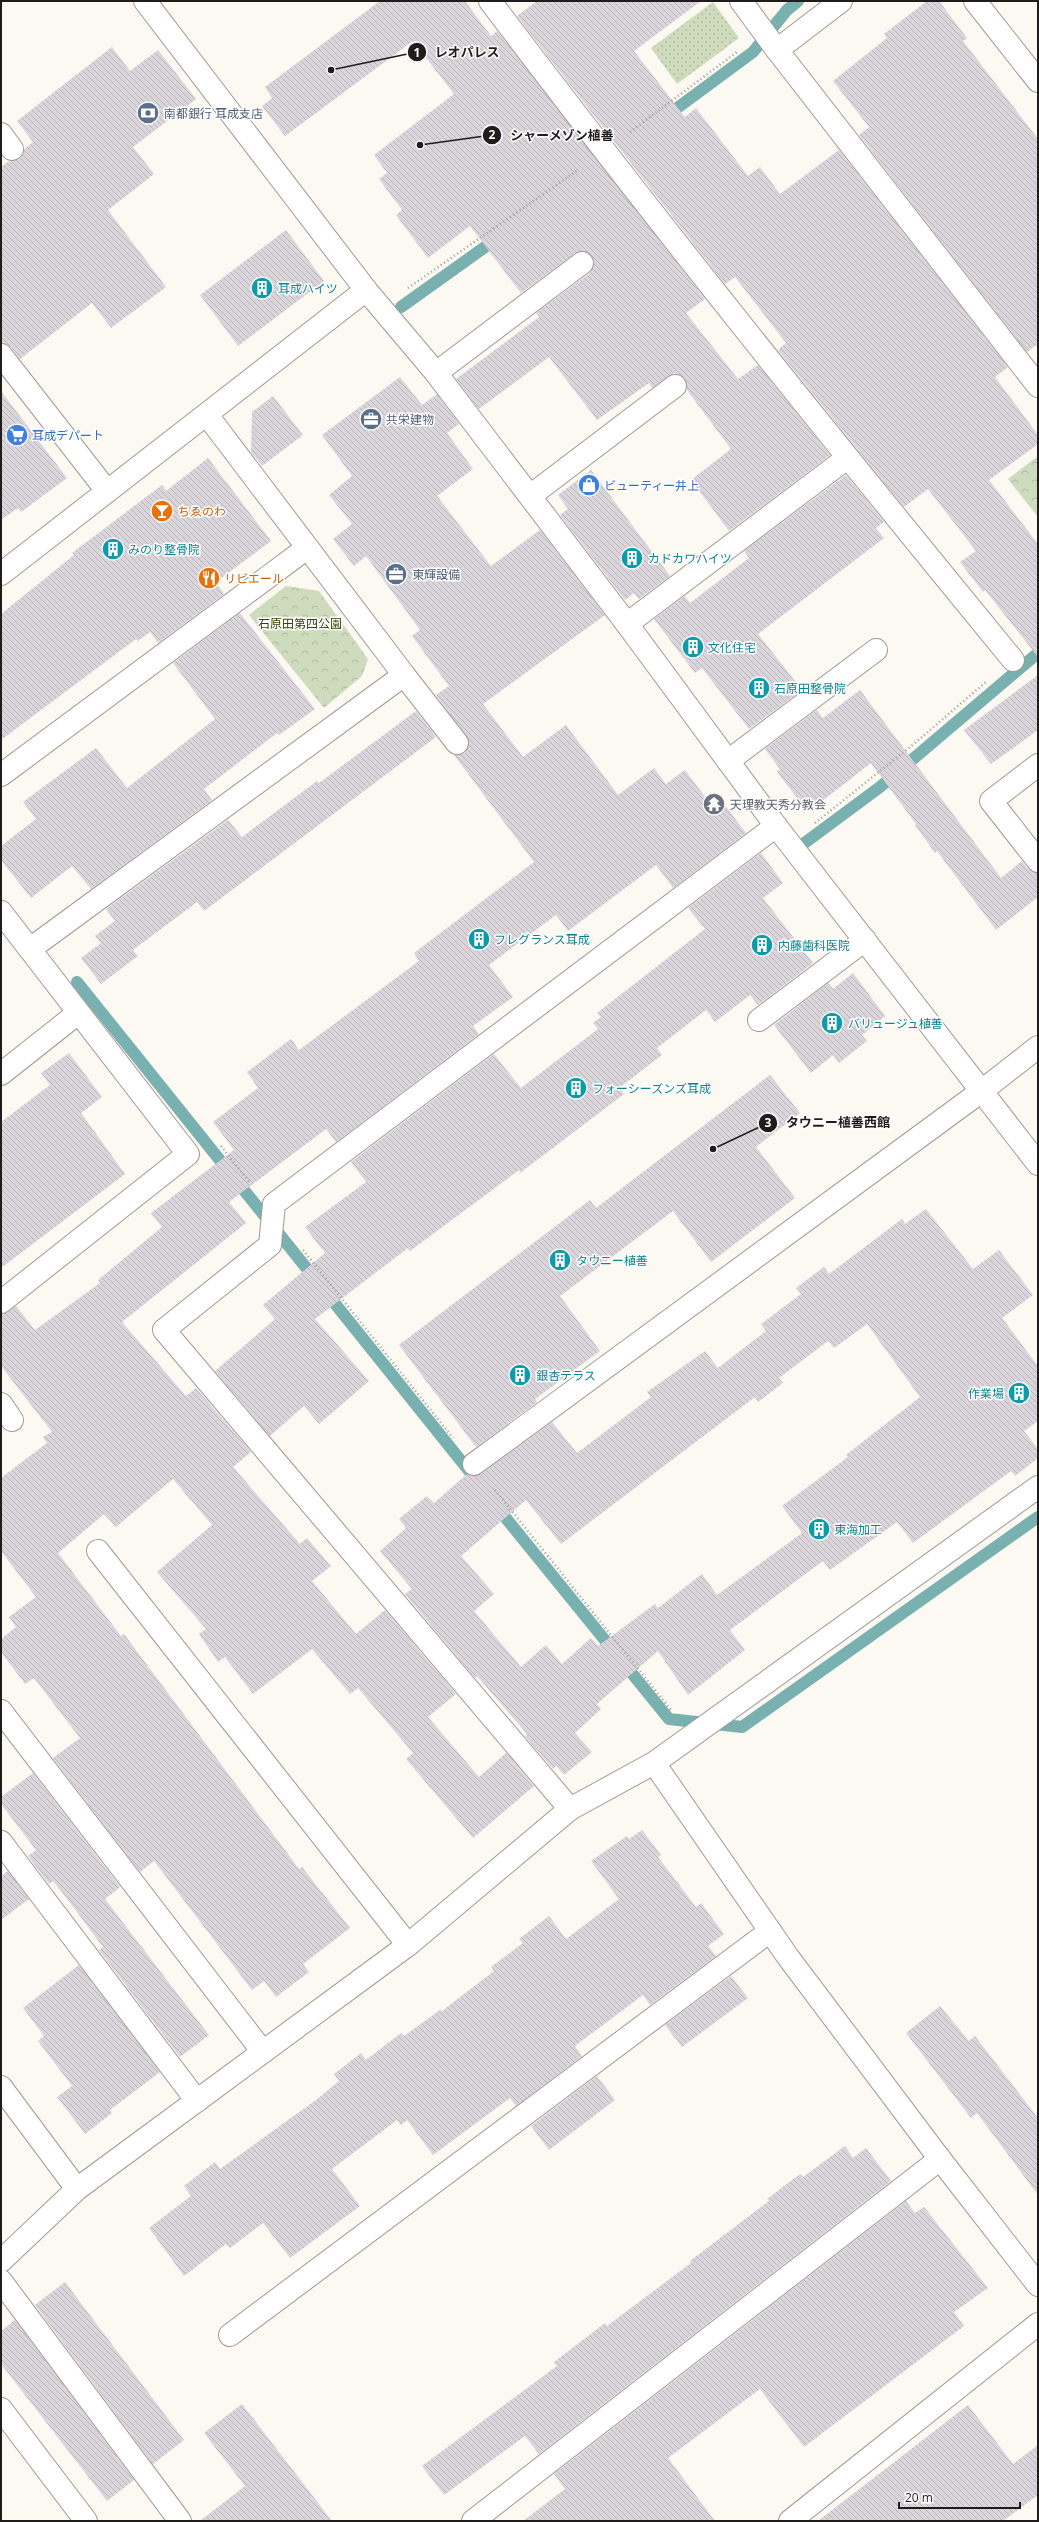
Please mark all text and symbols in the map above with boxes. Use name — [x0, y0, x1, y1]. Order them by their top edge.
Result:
callout: レオパレス — [407, 40, 508, 65]
text: レオパレス — [434, 43, 500, 61]
text: 1 — [414, 44, 420, 61]
bank icon: 南都銀行 耳成支店 — [135, 100, 161, 126]
place label: 南都銀行 耳成支店 — [164, 105, 263, 122]
callout: シャーメゾン植善 — [482, 122, 622, 147]
text: 2 — [489, 126, 496, 143]
text: シャーメゾン植善 — [510, 126, 614, 144]
building icon: 耳成ハイツ — [249, 275, 275, 301]
place label: 耳成ハイツ — [278, 280, 338, 297]
office icon: 共栄建物 — [358, 406, 384, 432]
place label: 共栄建物 — [386, 411, 434, 428]
supermarket icon: 耳成デパート — [4, 422, 30, 448]
place label: 耳成デパート — [32, 427, 104, 444]
shop icon: ビューティー井上 — [576, 472, 602, 498]
place label: ビューティー井上 — [604, 477, 699, 494]
bar icon: ちゑのわ — [149, 498, 175, 524]
place label: ちゑのわ — [178, 503, 226, 520]
building icon: みのり整骨院 — [100, 536, 126, 562]
place label: みのり整骨院 — [128, 541, 200, 558]
building icon: カドカワハイツ — [619, 545, 645, 571]
place label: カドカワハイツ — [648, 550, 732, 567]
office icon: 東輝設備 — [383, 561, 409, 587]
restaurant icon: リビエール — [196, 565, 222, 591]
place label: 東輝設備 — [412, 566, 460, 583]
place label: リビエール — [224, 570, 284, 587]
park label: 石原田第四公園 — [258, 615, 342, 632]
building icon: 文化住宅 — [680, 634, 706, 660]
place label: 文化住宅 — [708, 639, 756, 656]
building icon: 石原田整骨院 — [746, 675, 772, 701]
place label: 石原田整骨院 — [774, 680, 846, 697]
temple icon: 天理教天秀分教会 — [701, 791, 727, 817]
place label: 天理教天秀分教会 — [730, 796, 826, 813]
building icon: フレグランス耳成 — [466, 926, 492, 952]
place label: フレグランス耳成 — [494, 931, 590, 948]
building icon: 内藤歯科医院 — [749, 932, 775, 958]
place label: 内藤歯科医院 — [778, 937, 850, 954]
building icon: バリュージュ植善 — [819, 1010, 845, 1036]
place label: バリュージュ植善 — [848, 1015, 943, 1032]
building icon: フォーシーズンズ耳成 — [563, 1075, 589, 1101]
place label: フォーシーズンズ耳成 — [592, 1080, 711, 1097]
callout: タウニー植善西館 — [758, 1110, 898, 1135]
text: タウニー植善西館 — [786, 1113, 890, 1131]
text: 3 — [765, 1114, 772, 1131]
building icon: タウニー植善 — [547, 1247, 573, 1273]
place label: タウニー植善 — [576, 1252, 648, 1269]
building icon: 銀杏テラス — [507, 1362, 533, 1388]
place label: 銀杏テラス — [536, 1367, 596, 1384]
building icon: 作業場 — [1006, 1380, 1032, 1406]
place label: 作業場 — [968, 1385, 1004, 1402]
building icon: 東海加工 — [806, 1516, 832, 1542]
place label: 東海加工 — [834, 1521, 882, 1538]
scale bar — [899, 2484, 1020, 2510]
text: 20 m — [905, 2489, 933, 2506]

